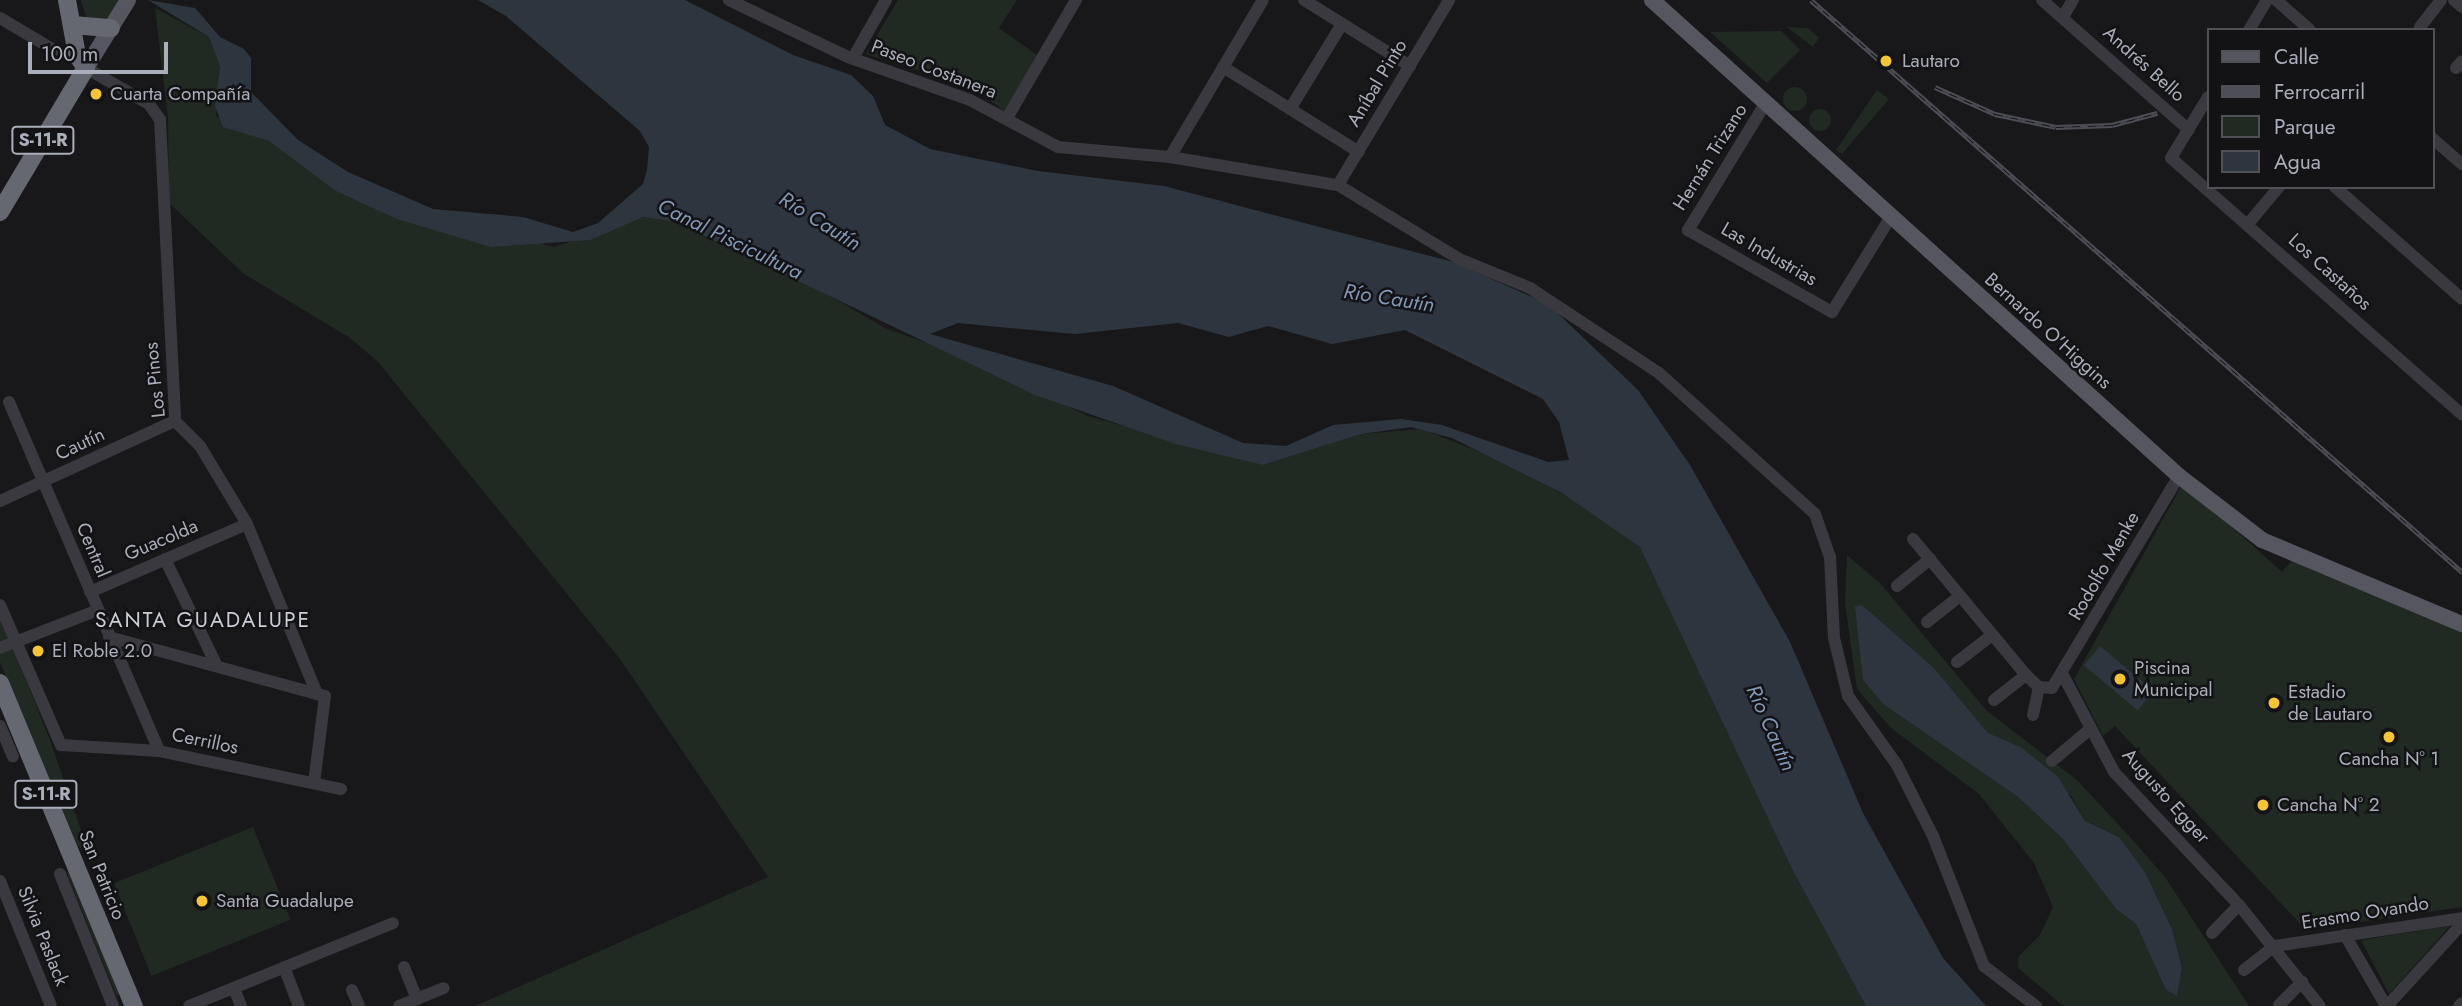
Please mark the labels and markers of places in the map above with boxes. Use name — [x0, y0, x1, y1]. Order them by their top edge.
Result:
place label: Lautaro — [1902, 50, 1960, 72]
marker: Lautaro — [1876, 51, 1896, 71]
place label: Cuarta Compañía — [110, 83, 250, 105]
marker: Cuarta Compañía — [88, 86, 104, 102]
place label: El Roble 2.0 — [52, 640, 152, 662]
marker: El Roble 2.0 — [30, 643, 46, 659]
place label: Piscina Municipal — [2134, 657, 2213, 701]
marker: Piscina Municipal — [2112, 671, 2128, 687]
place label: Estadio de Lautaro — [2288, 681, 2372, 725]
marker: Estadio de Lautaro — [2266, 695, 2282, 711]
marker: Cancha N° 1 — [2381, 729, 2397, 745]
place label: Cancha N° 1 — [2339, 748, 2439, 770]
place label: Cancha N° 2 — [2277, 794, 2380, 816]
marker: Cancha N° 2 — [2255, 797, 2271, 813]
place label: Santa Guadalupe — [216, 890, 354, 912]
marker: Santa Guadalupe — [194, 893, 210, 909]

